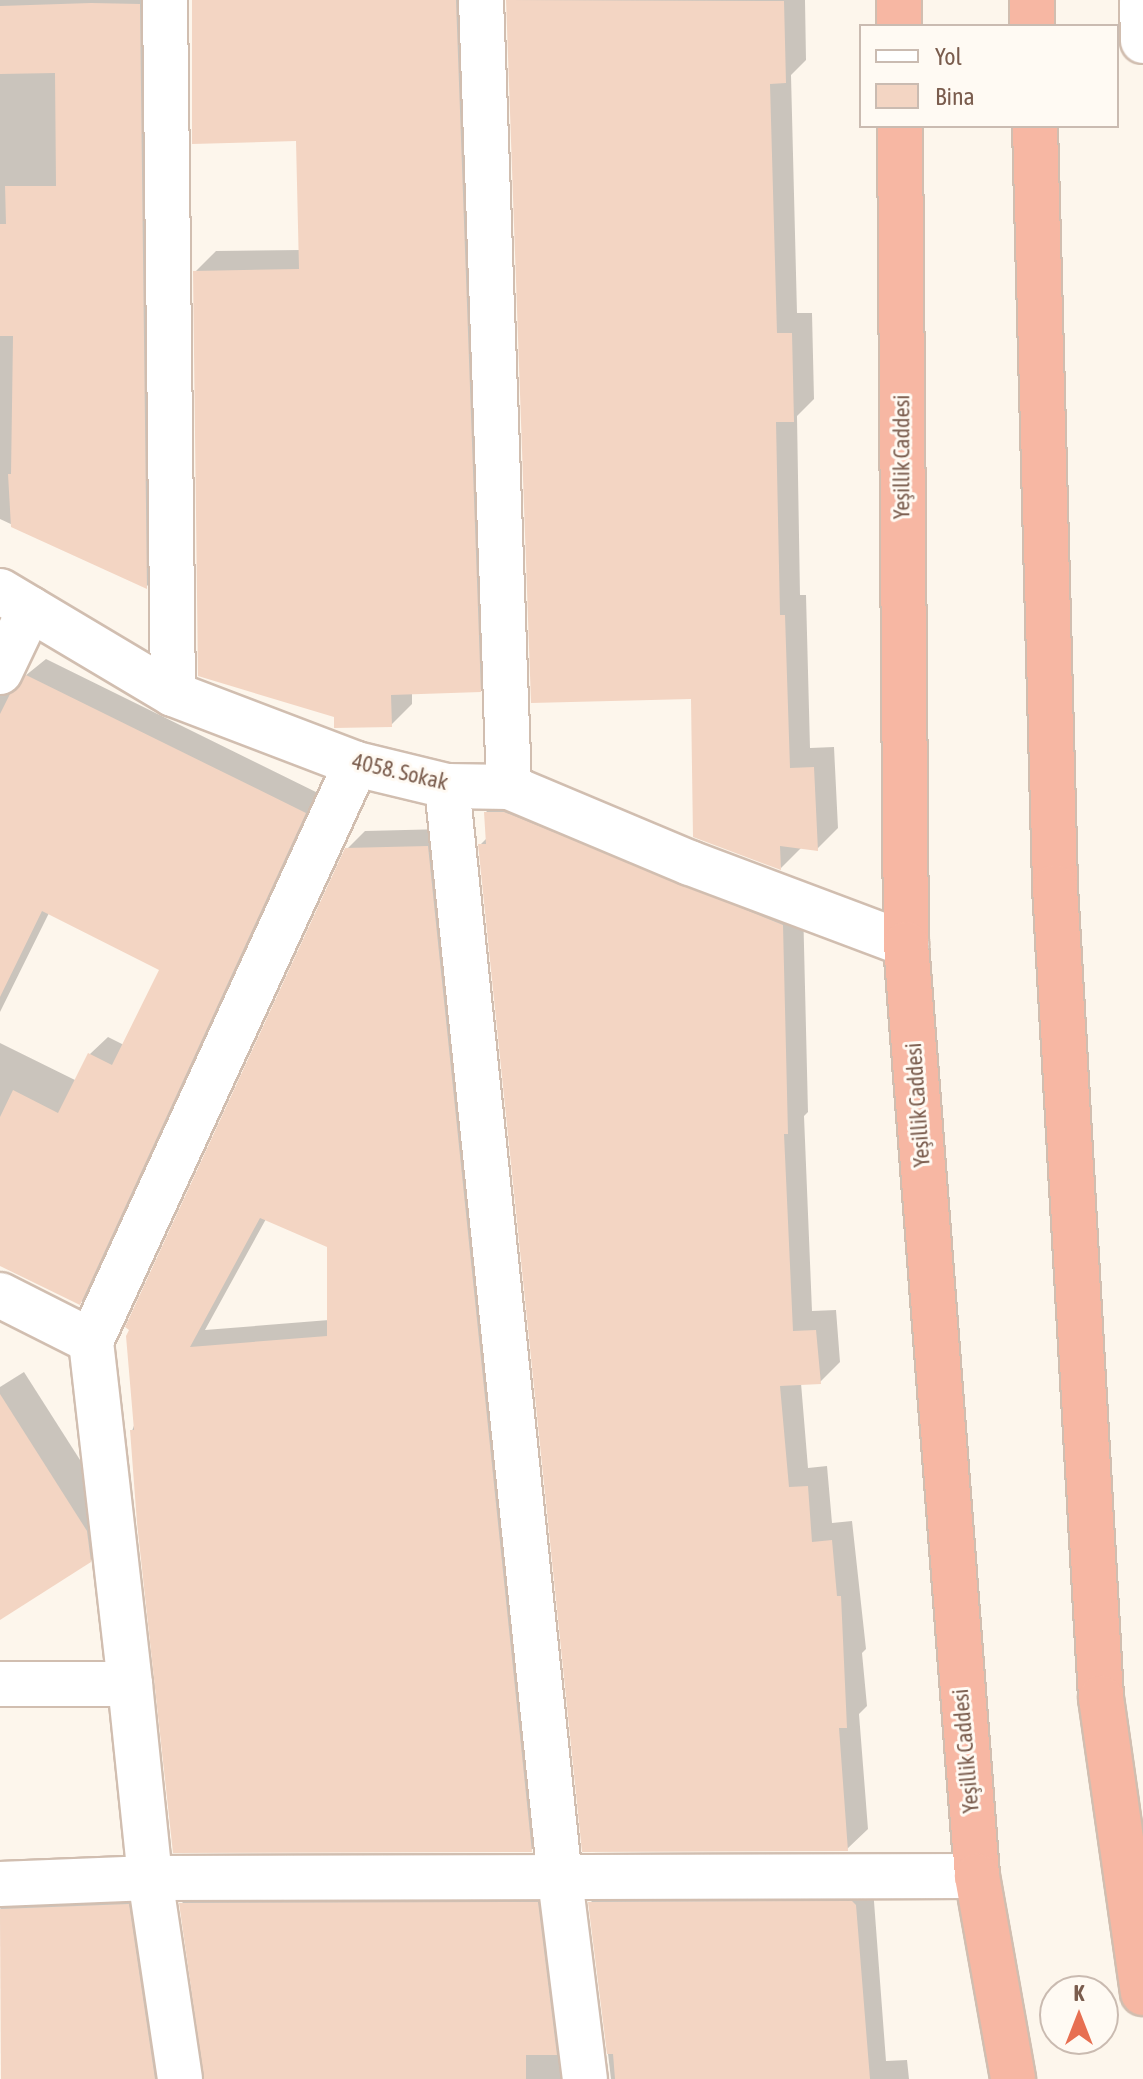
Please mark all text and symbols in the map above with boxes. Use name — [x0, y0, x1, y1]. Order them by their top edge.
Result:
legend — [859, 24, 1119, 128]
text: Yol — [935, 43, 962, 70]
text: Bina — [935, 83, 975, 110]
street label: Yeşillik Caddesi — [889, 395, 915, 519]
street label: 4058. Sokak — [350, 748, 450, 796]
street label: Yeşillik Caddesi — [900, 1042, 936, 1168]
street label: Yeşillik Caddesi — [947, 1688, 985, 1814]
north arrow — [1039, 1975, 1119, 2055]
text: K — [1074, 1980, 1084, 2006]

